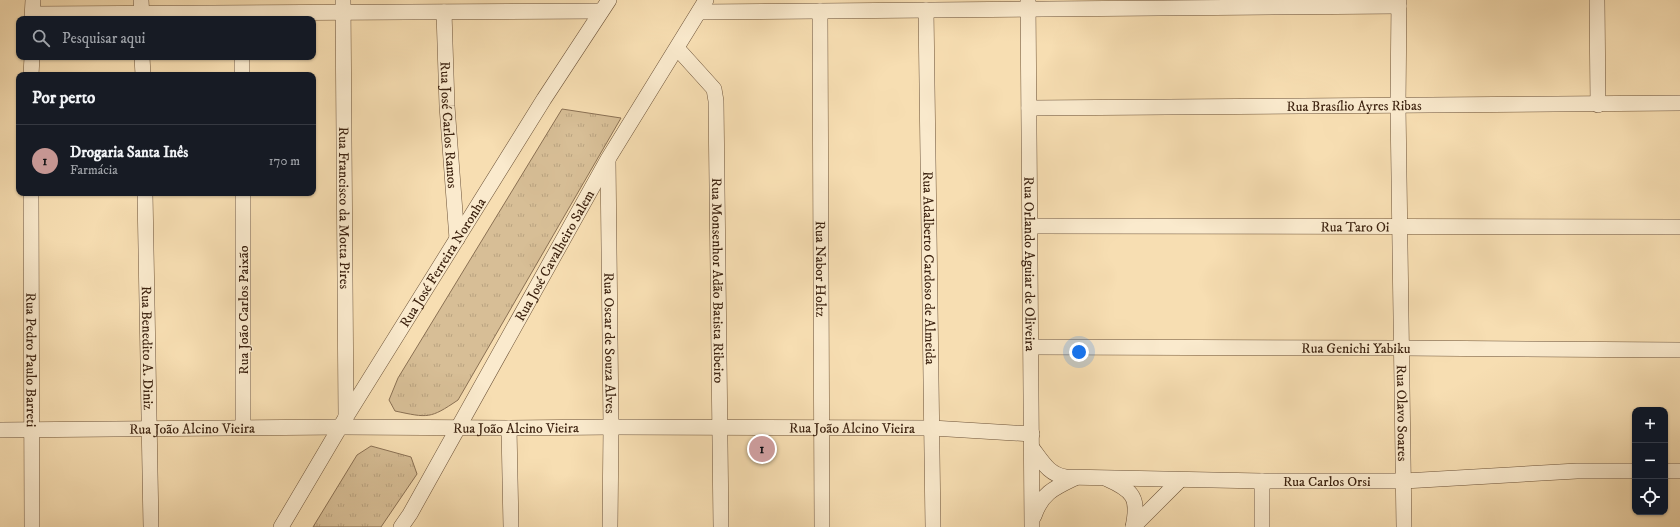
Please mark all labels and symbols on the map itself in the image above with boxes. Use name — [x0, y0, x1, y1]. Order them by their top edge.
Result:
street label: Rua José Carlos Ramos — [436, 61, 461, 189]
street label: Rua Brasílio Ayres Ribas — [1286, 97, 1422, 116]
street label: Rua Francisco da Motta Pires — [334, 127, 353, 290]
street label: Rua Adalberto Cardoso de Almeida — [918, 171, 939, 365]
street label: Rua Orlando Aguiar de Oliveira — [1019, 177, 1039, 352]
street label: Rua Monsenhor Adão Batista Ribeiro — [707, 178, 727, 384]
street label: Rua José Cavalheiro Salem — [511, 186, 599, 325]
street label: Rua José Ferreira Noronha — [396, 195, 490, 331]
street label: Rua Taro Oi — [1321, 218, 1390, 237]
street label: Rua Nabor Holtz — [811, 221, 829, 317]
street label: Rua João Carlos Paixão — [235, 245, 253, 375]
street label: Rua Oscar de Souza Alves — [599, 272, 619, 414]
street label: Rua Benedito A. Diniz — [137, 286, 157, 410]
street label: Rua Pedro Paulo Barreti — [21, 293, 40, 428]
street label: Rua Genichi Yabiku — [1301, 340, 1411, 358]
your location — [1069, 342, 1089, 362]
street label: Rua Olavo Soares — [1392, 364, 1411, 462]
street label: Rua João Alcino Vieira — [453, 419, 579, 438]
street label: Rua João Alcino Vieira — [129, 420, 255, 439]
street label: Rua João Alcino Vieira — [789, 420, 915, 438]
pin: 1 — [749, 434, 775, 464]
street label: Rua Carlos Orsi — [1283, 473, 1371, 491]

